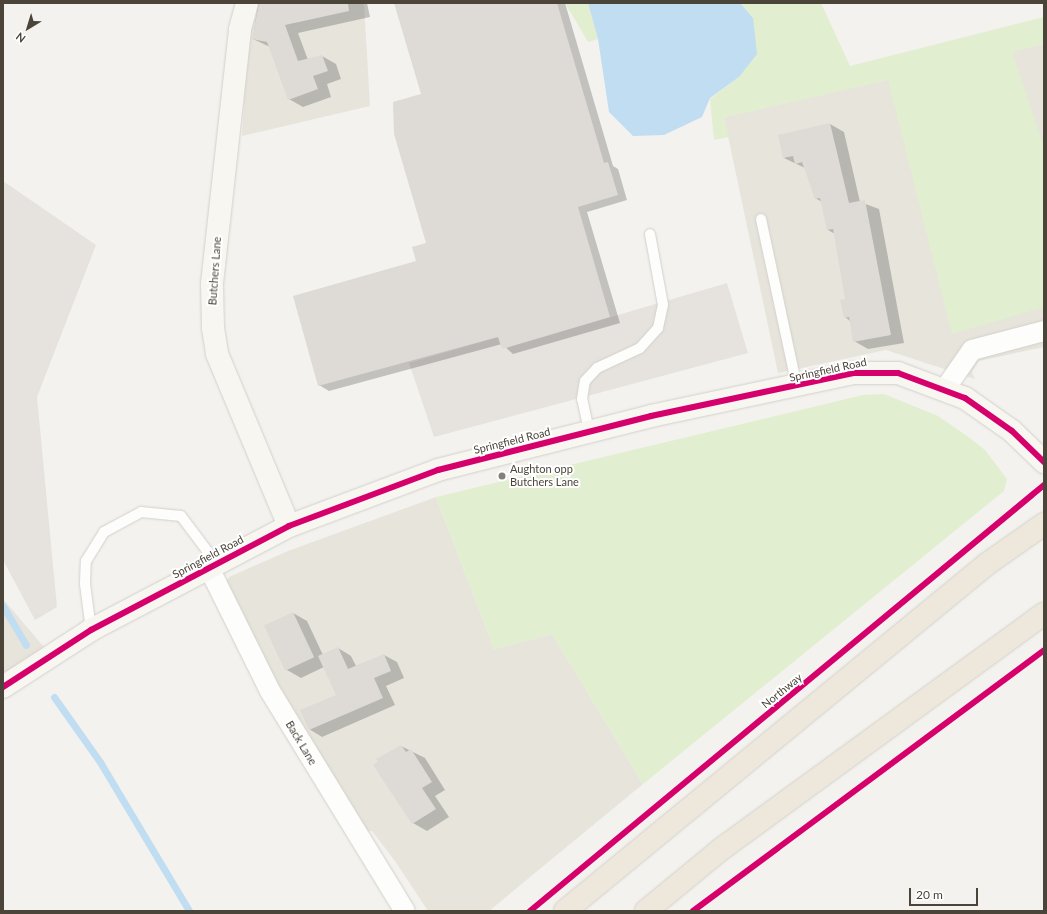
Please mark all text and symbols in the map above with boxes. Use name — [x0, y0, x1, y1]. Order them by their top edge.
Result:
north arrow — [8, 8, 48, 48]
text: N — [13, 30, 28, 46]
street label: Butchers Lane — [206, 236, 224, 306]
street label: Springfield Road — [788, 355, 868, 385]
street label: Springfield Road — [472, 425, 552, 457]
place label: Aughton opp Butchers Lane — [510, 463, 579, 489]
marker: Aughton opp Butchers Lane — [497, 471, 507, 481]
street label: Springfield Road — [170, 533, 246, 581]
street label: Northway — [759, 671, 805, 711]
street label: Back Lane — [283, 719, 319, 767]
scale bar — [911, 880, 980, 906]
text: 20 m — [916, 887, 943, 902]

